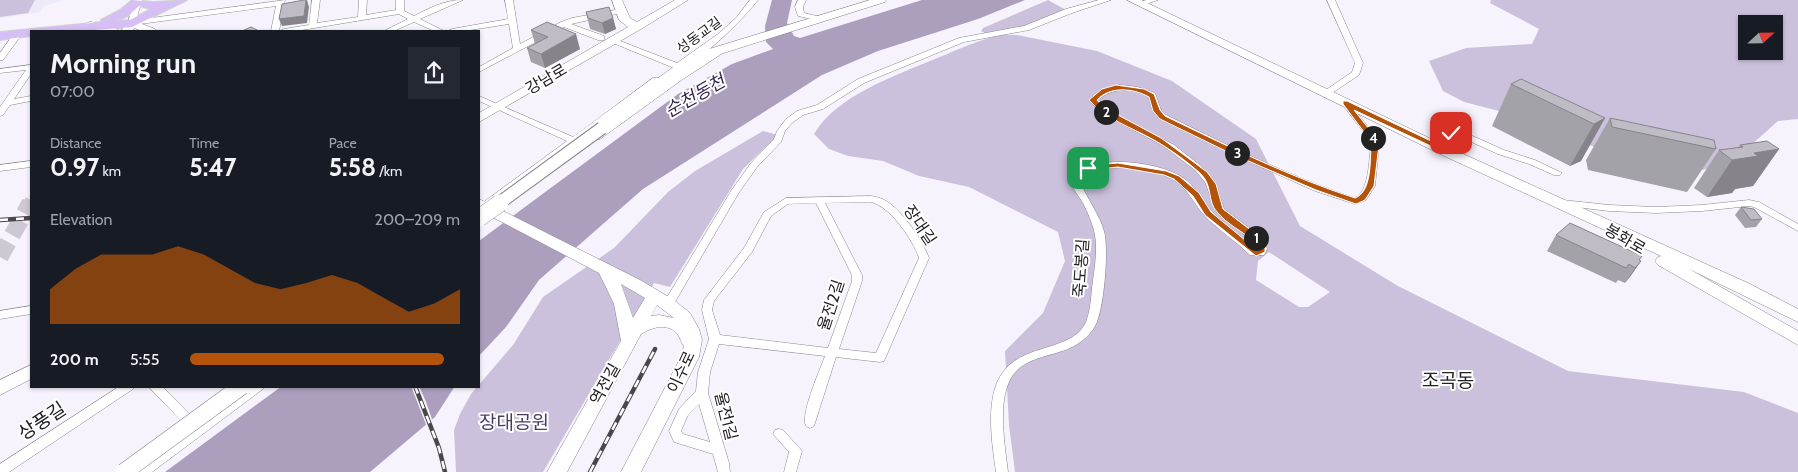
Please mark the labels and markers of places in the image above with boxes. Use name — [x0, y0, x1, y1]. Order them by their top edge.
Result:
pin: 2 — [1094, 100, 1118, 124]
pin — [1430, 112, 1472, 154]
pin: 4 — [1360, 126, 1386, 150]
pin: 3 — [1224, 140, 1250, 166]
pin — [1067, 147, 1109, 189]
pin: 1 — [1244, 226, 1268, 250]

